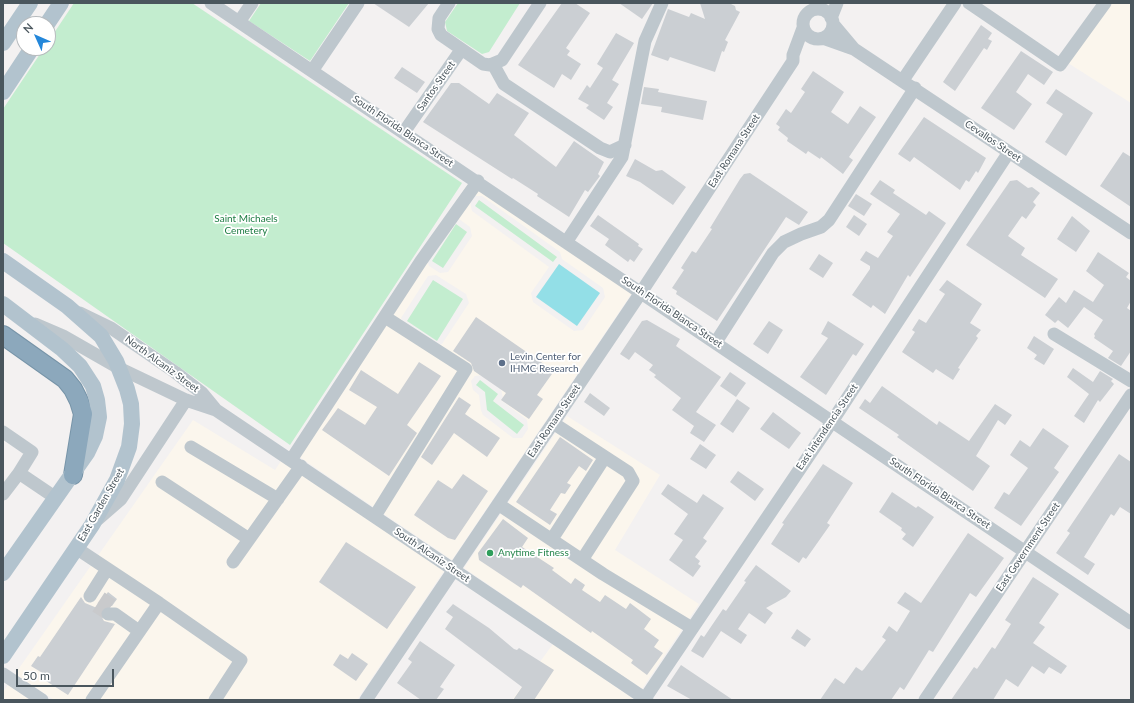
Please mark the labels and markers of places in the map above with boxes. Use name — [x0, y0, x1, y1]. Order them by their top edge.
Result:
place label: Levin Center for IHMC Research — [510, 351, 581, 374]
marker: Levin Center for IHMC Research — [497, 358, 507, 368]
place label: Anytime Fitness — [498, 547, 569, 559]
marker: Anytime Fitness — [485, 548, 495, 558]

